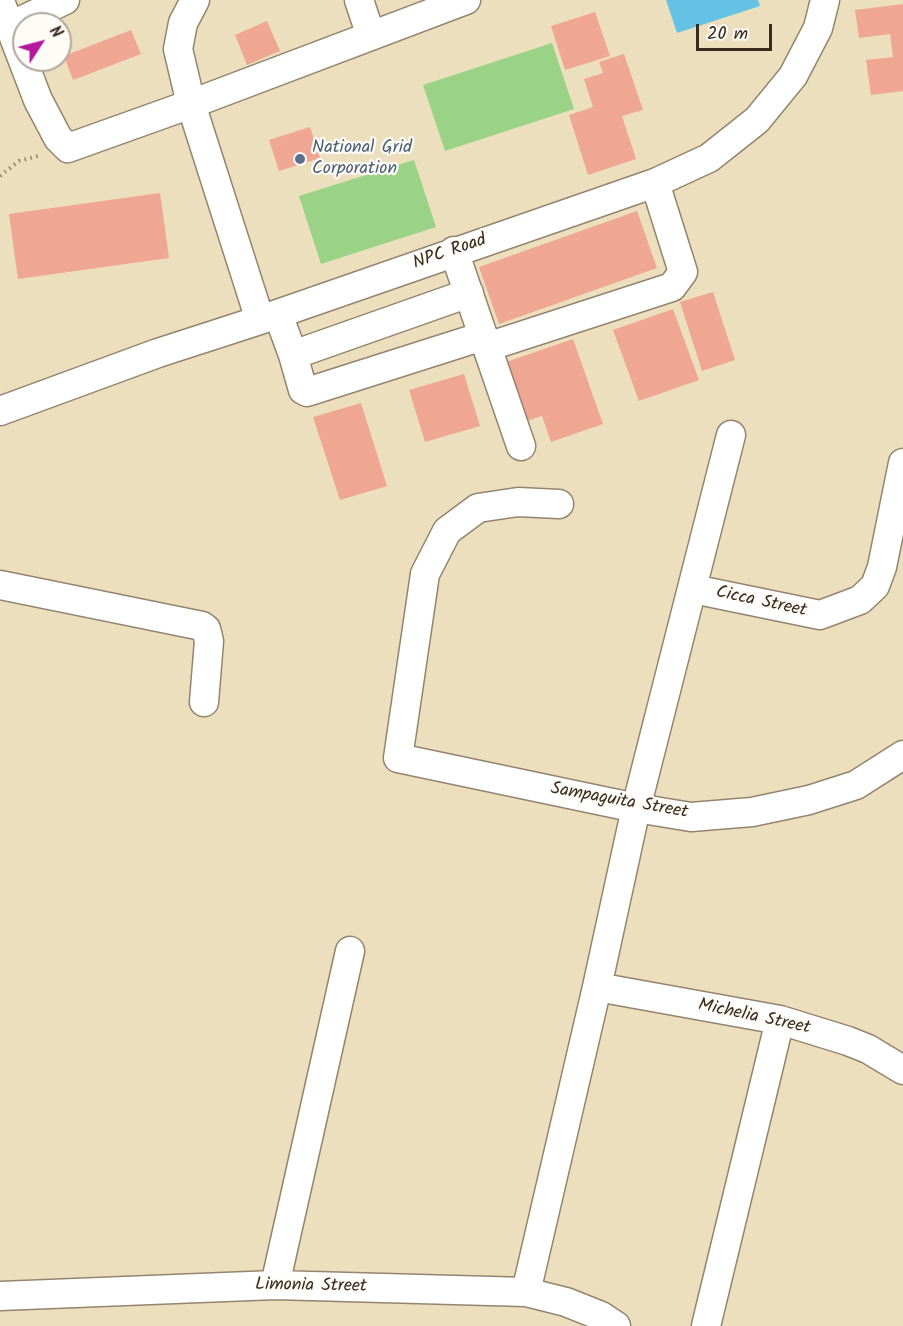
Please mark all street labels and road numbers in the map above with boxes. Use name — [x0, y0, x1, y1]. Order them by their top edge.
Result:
street label: NPC Road — [411, 230, 489, 276]
street label: Cicca Street — [714, 583, 808, 623]
street label: Sampaguita Street — [549, 779, 689, 825]
street label: Michelia Street — [696, 996, 812, 1040]
street label: Limonia Street — [255, 1275, 367, 1299]

